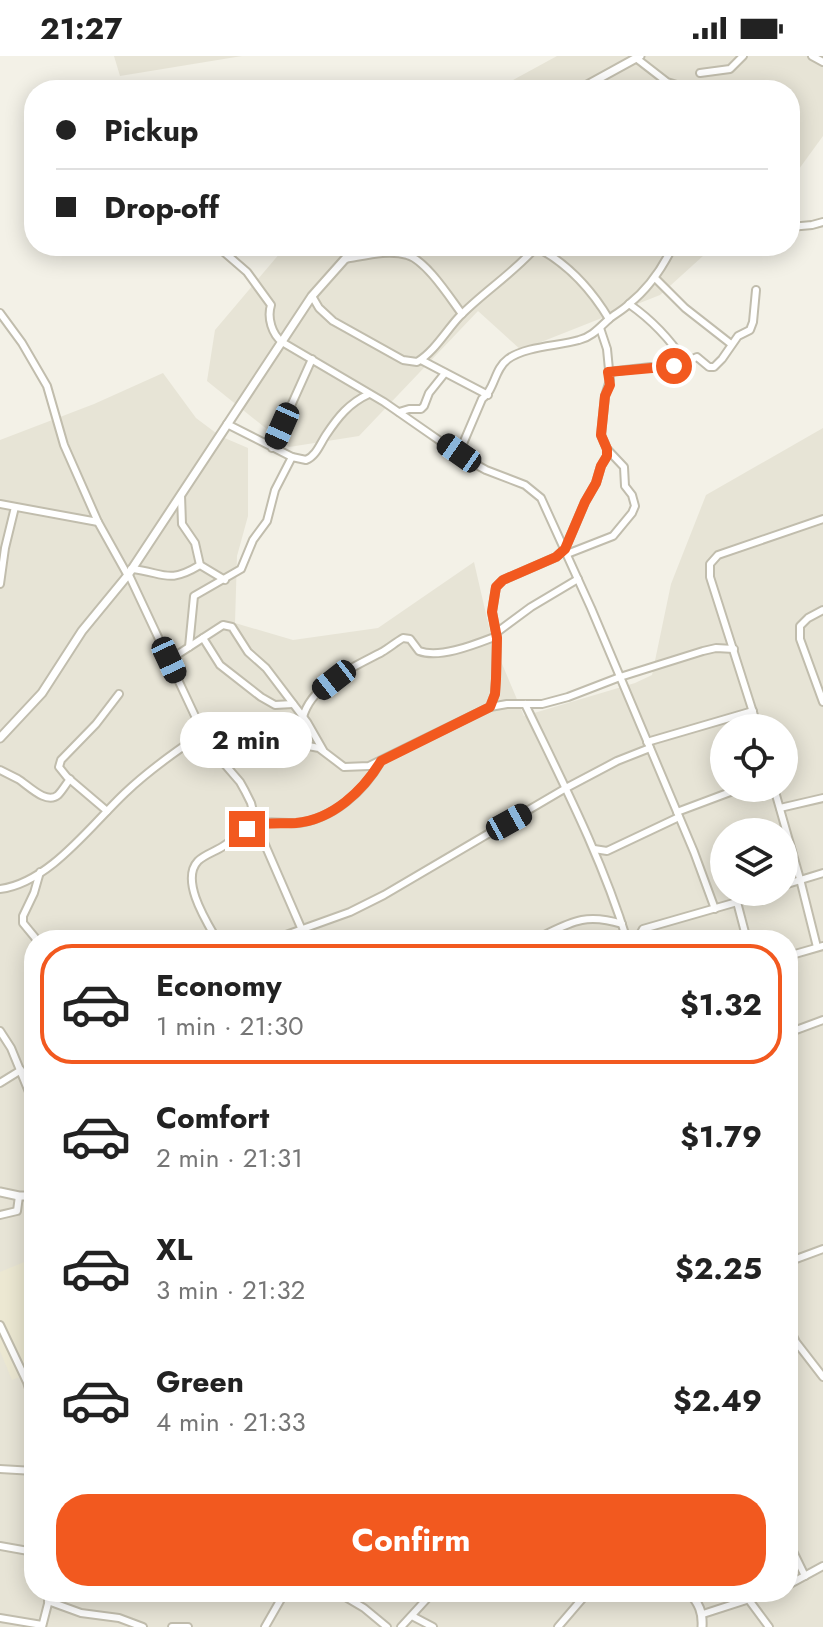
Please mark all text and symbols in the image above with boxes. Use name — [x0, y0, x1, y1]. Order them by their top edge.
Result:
text: 21:27 — [40, 7, 122, 50]
text: Pickup — [104, 109, 199, 152]
text: Drop-off — [104, 186, 219, 229]
route start — [656, 348, 692, 384]
car — [261, 399, 303, 453]
car — [432, 429, 486, 477]
car — [148, 633, 190, 687]
car — [308, 656, 360, 704]
callout: 2 min — [181, 713, 313, 769]
map controls — [710, 714, 798, 906]
button: locate — [710, 714, 798, 802]
text: 2 min — [212, 721, 280, 759]
car — [482, 800, 536, 844]
route end — [229, 811, 265, 847]
button: layers — [710, 818, 798, 906]
text: Economy — [156, 964, 282, 1007]
icon: car — [60, 968, 132, 1040]
text: $1.32 — [680, 983, 762, 1026]
text: 1 min · 21:30 — [156, 1007, 304, 1045]
text: Comfort — [156, 1096, 269, 1139]
icon: car — [60, 1100, 132, 1172]
text: $1.79 — [680, 1115, 762, 1158]
text: 2 min · 21:31 — [156, 1139, 303, 1177]
text: XL — [156, 1228, 192, 1271]
icon: car — [60, 1232, 132, 1304]
text: $2.25 — [675, 1247, 762, 1290]
text: 3 min · 21:32 — [156, 1271, 305, 1309]
text: Green — [156, 1360, 244, 1403]
icon: car — [60, 1364, 132, 1436]
text: $2.49 — [673, 1379, 762, 1422]
text: 4 min · 21:33 — [156, 1403, 306, 1441]
button: Confirm — [56, 1494, 766, 1586]

